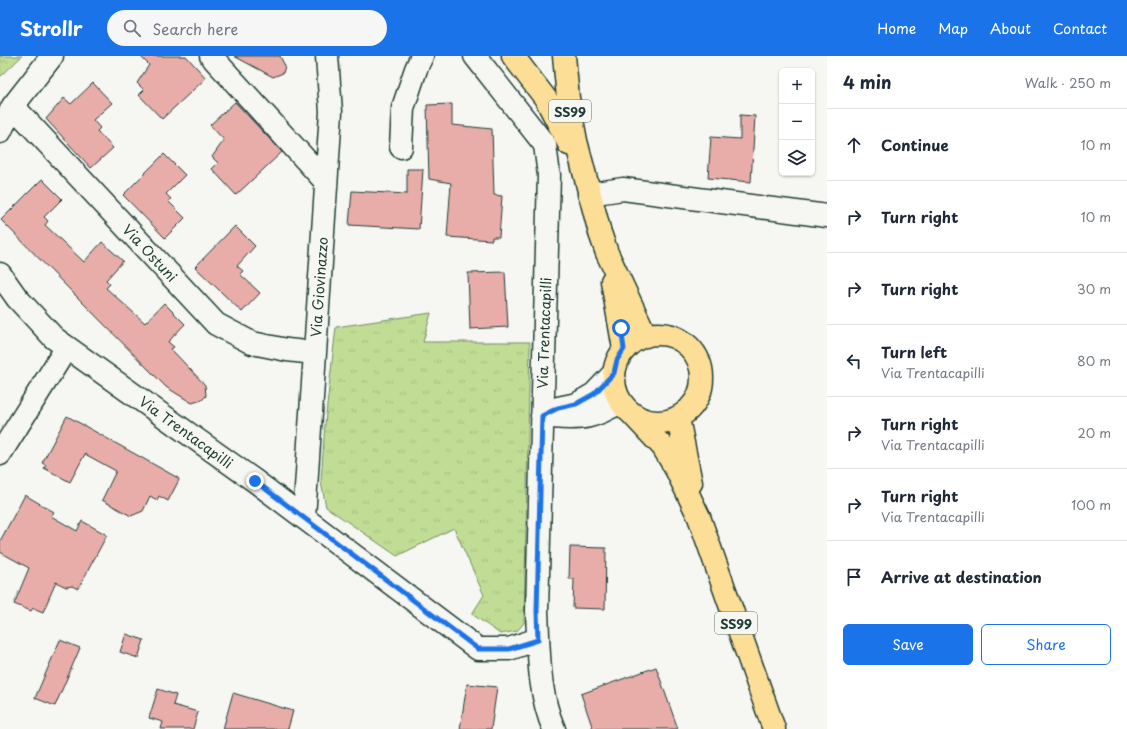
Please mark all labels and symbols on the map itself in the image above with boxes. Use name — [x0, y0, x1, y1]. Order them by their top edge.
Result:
road number: SS99 — [549, 100, 591, 122]
street label: Via Ostuni — [118, 219, 182, 287]
street label: Via Giovinazzo — [305, 236, 333, 338]
street label: Via Trentacapilli — [532, 277, 556, 389]
route start — [612, 319, 630, 337]
street label: Via Trentacapilli — [135, 391, 237, 473]
route end — [246, 472, 264, 490]
road number: SS99 — [715, 612, 757, 634]

